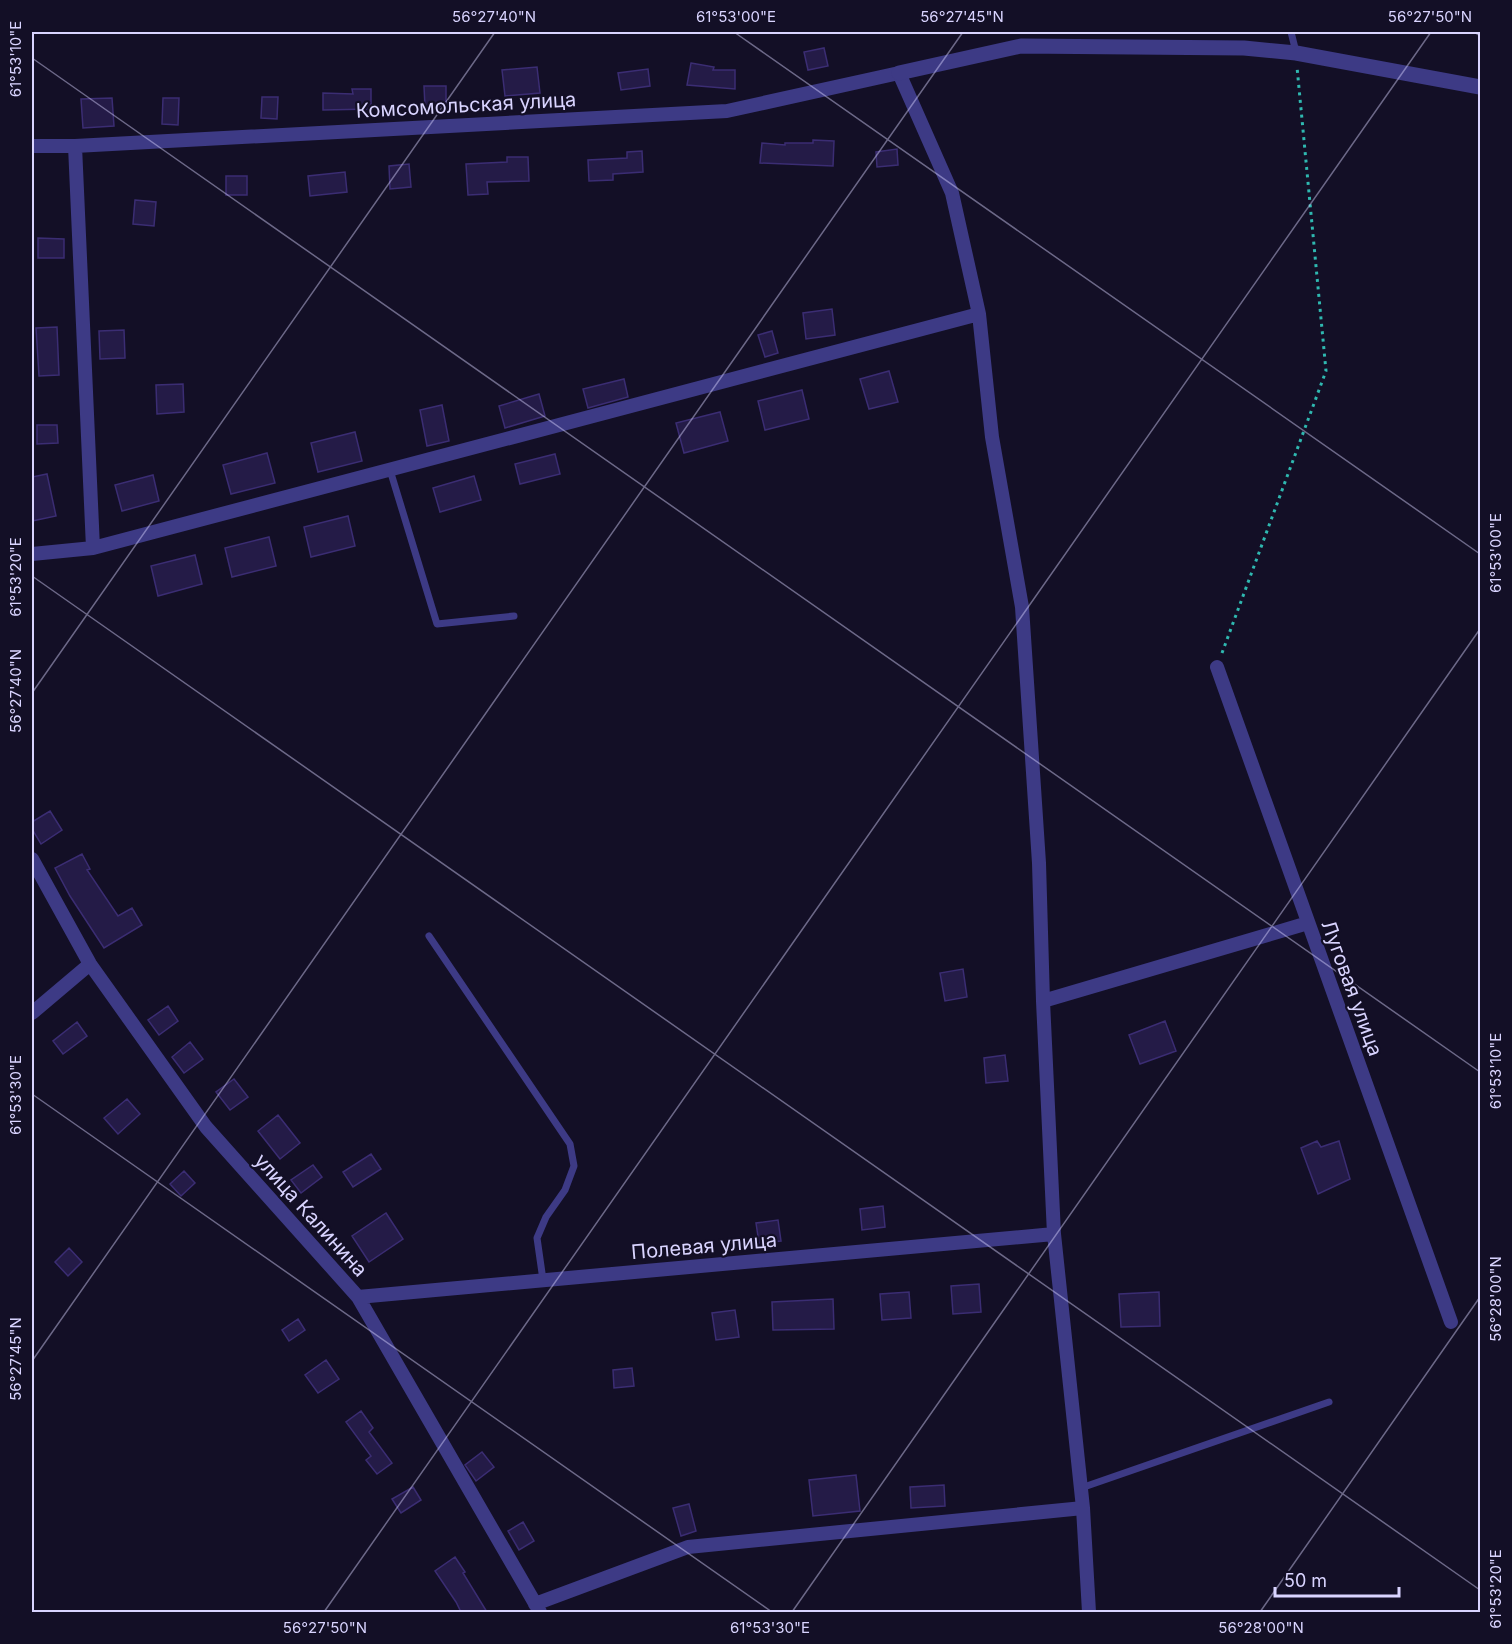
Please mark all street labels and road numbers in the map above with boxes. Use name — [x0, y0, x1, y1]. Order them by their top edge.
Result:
street label: Комсомольская улица — [355, 87, 577, 123]
street label: Луговая улица — [1316, 917, 1388, 1059]
street label: улица Калинина — [249, 1149, 373, 1281]
street label: Полевая улица — [630, 1228, 778, 1264]

